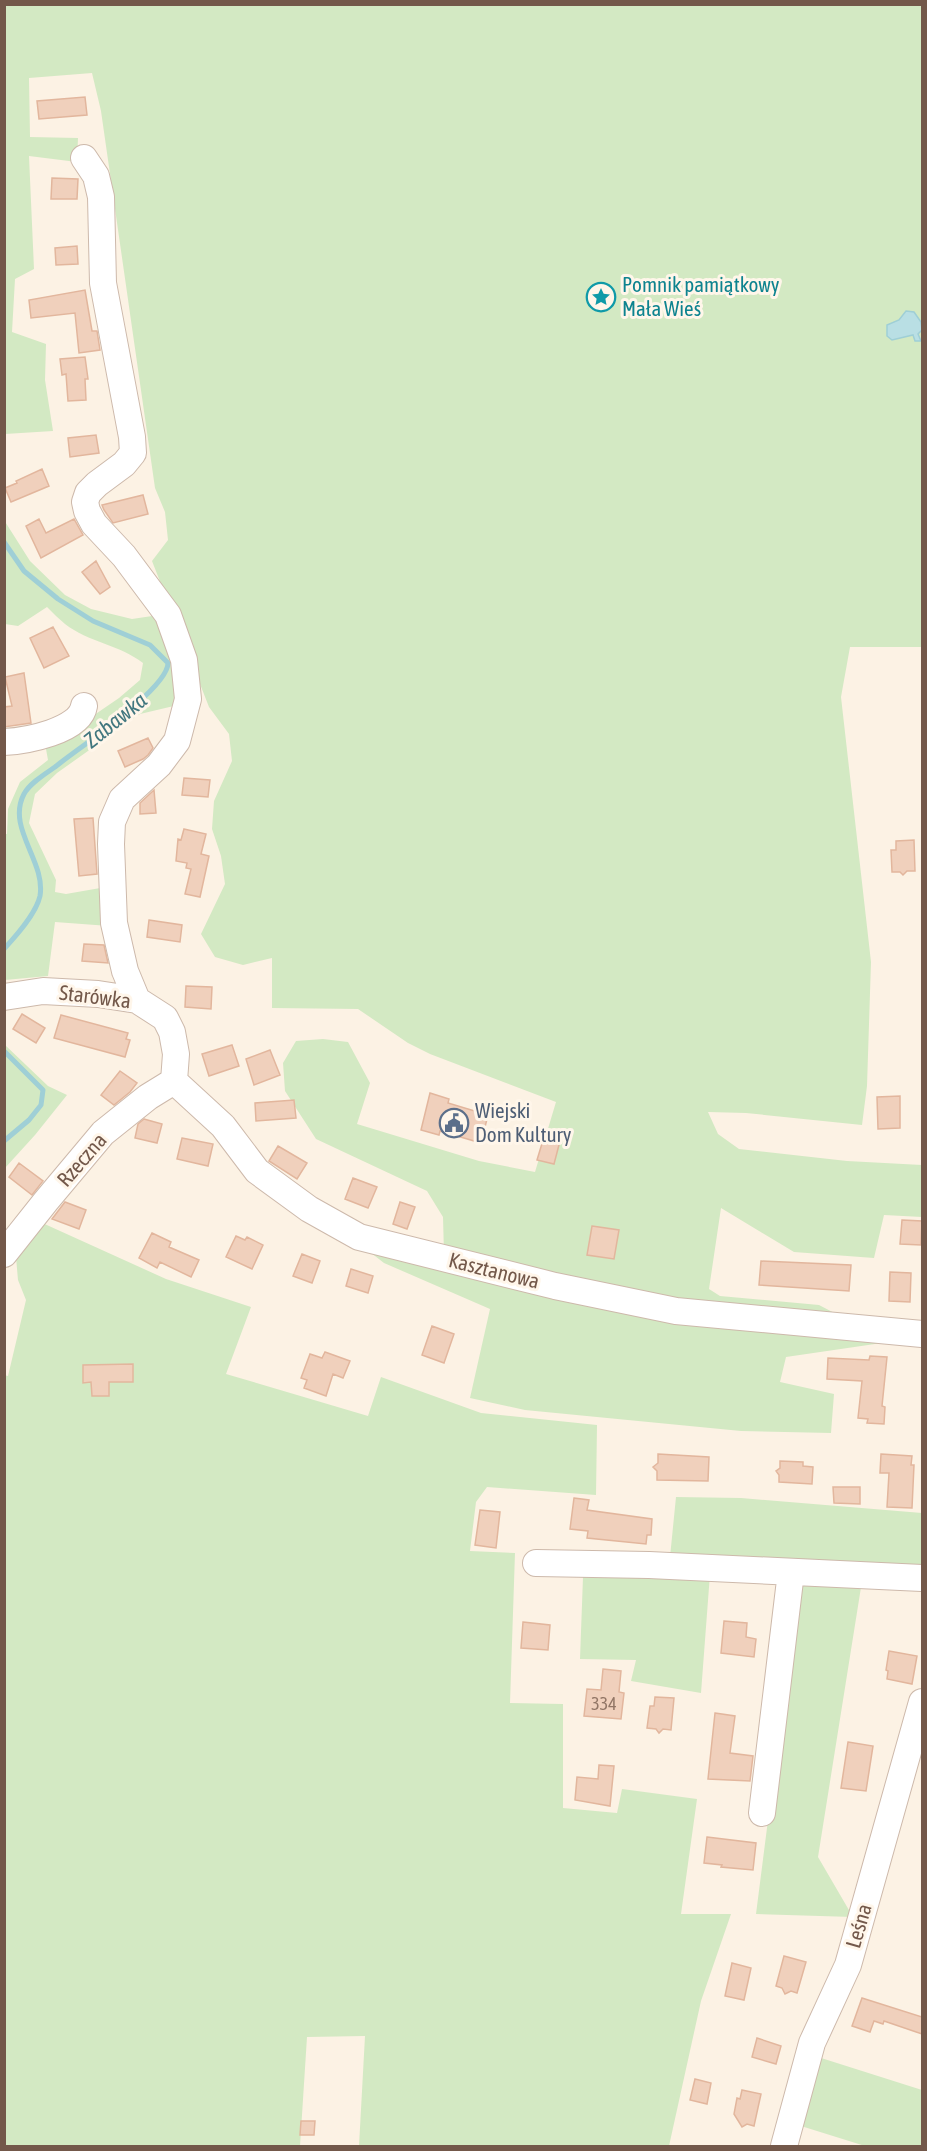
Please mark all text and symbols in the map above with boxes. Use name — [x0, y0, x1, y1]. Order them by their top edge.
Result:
place label: Pomnik pamiątkowy Mała Wieś — [622, 272, 780, 320]
place icon: Pomnik pamiątkowy Mała Wieś — [585, 281, 617, 313]
water label: Zabawka — [78, 687, 152, 753]
street label: Starówka — [58, 980, 132, 1012]
place label: Wiejski Dom Kultury — [475, 1098, 572, 1146]
public building icon: Wiejski Dom Kultury — [438, 1107, 470, 1139]
street label: Rzeczna — [52, 1128, 111, 1191]
street label: Kasztanowa — [447, 1247, 542, 1293]
house number: 334 — [591, 1693, 617, 1714]
street label: Leśna — [840, 1901, 876, 1951]

